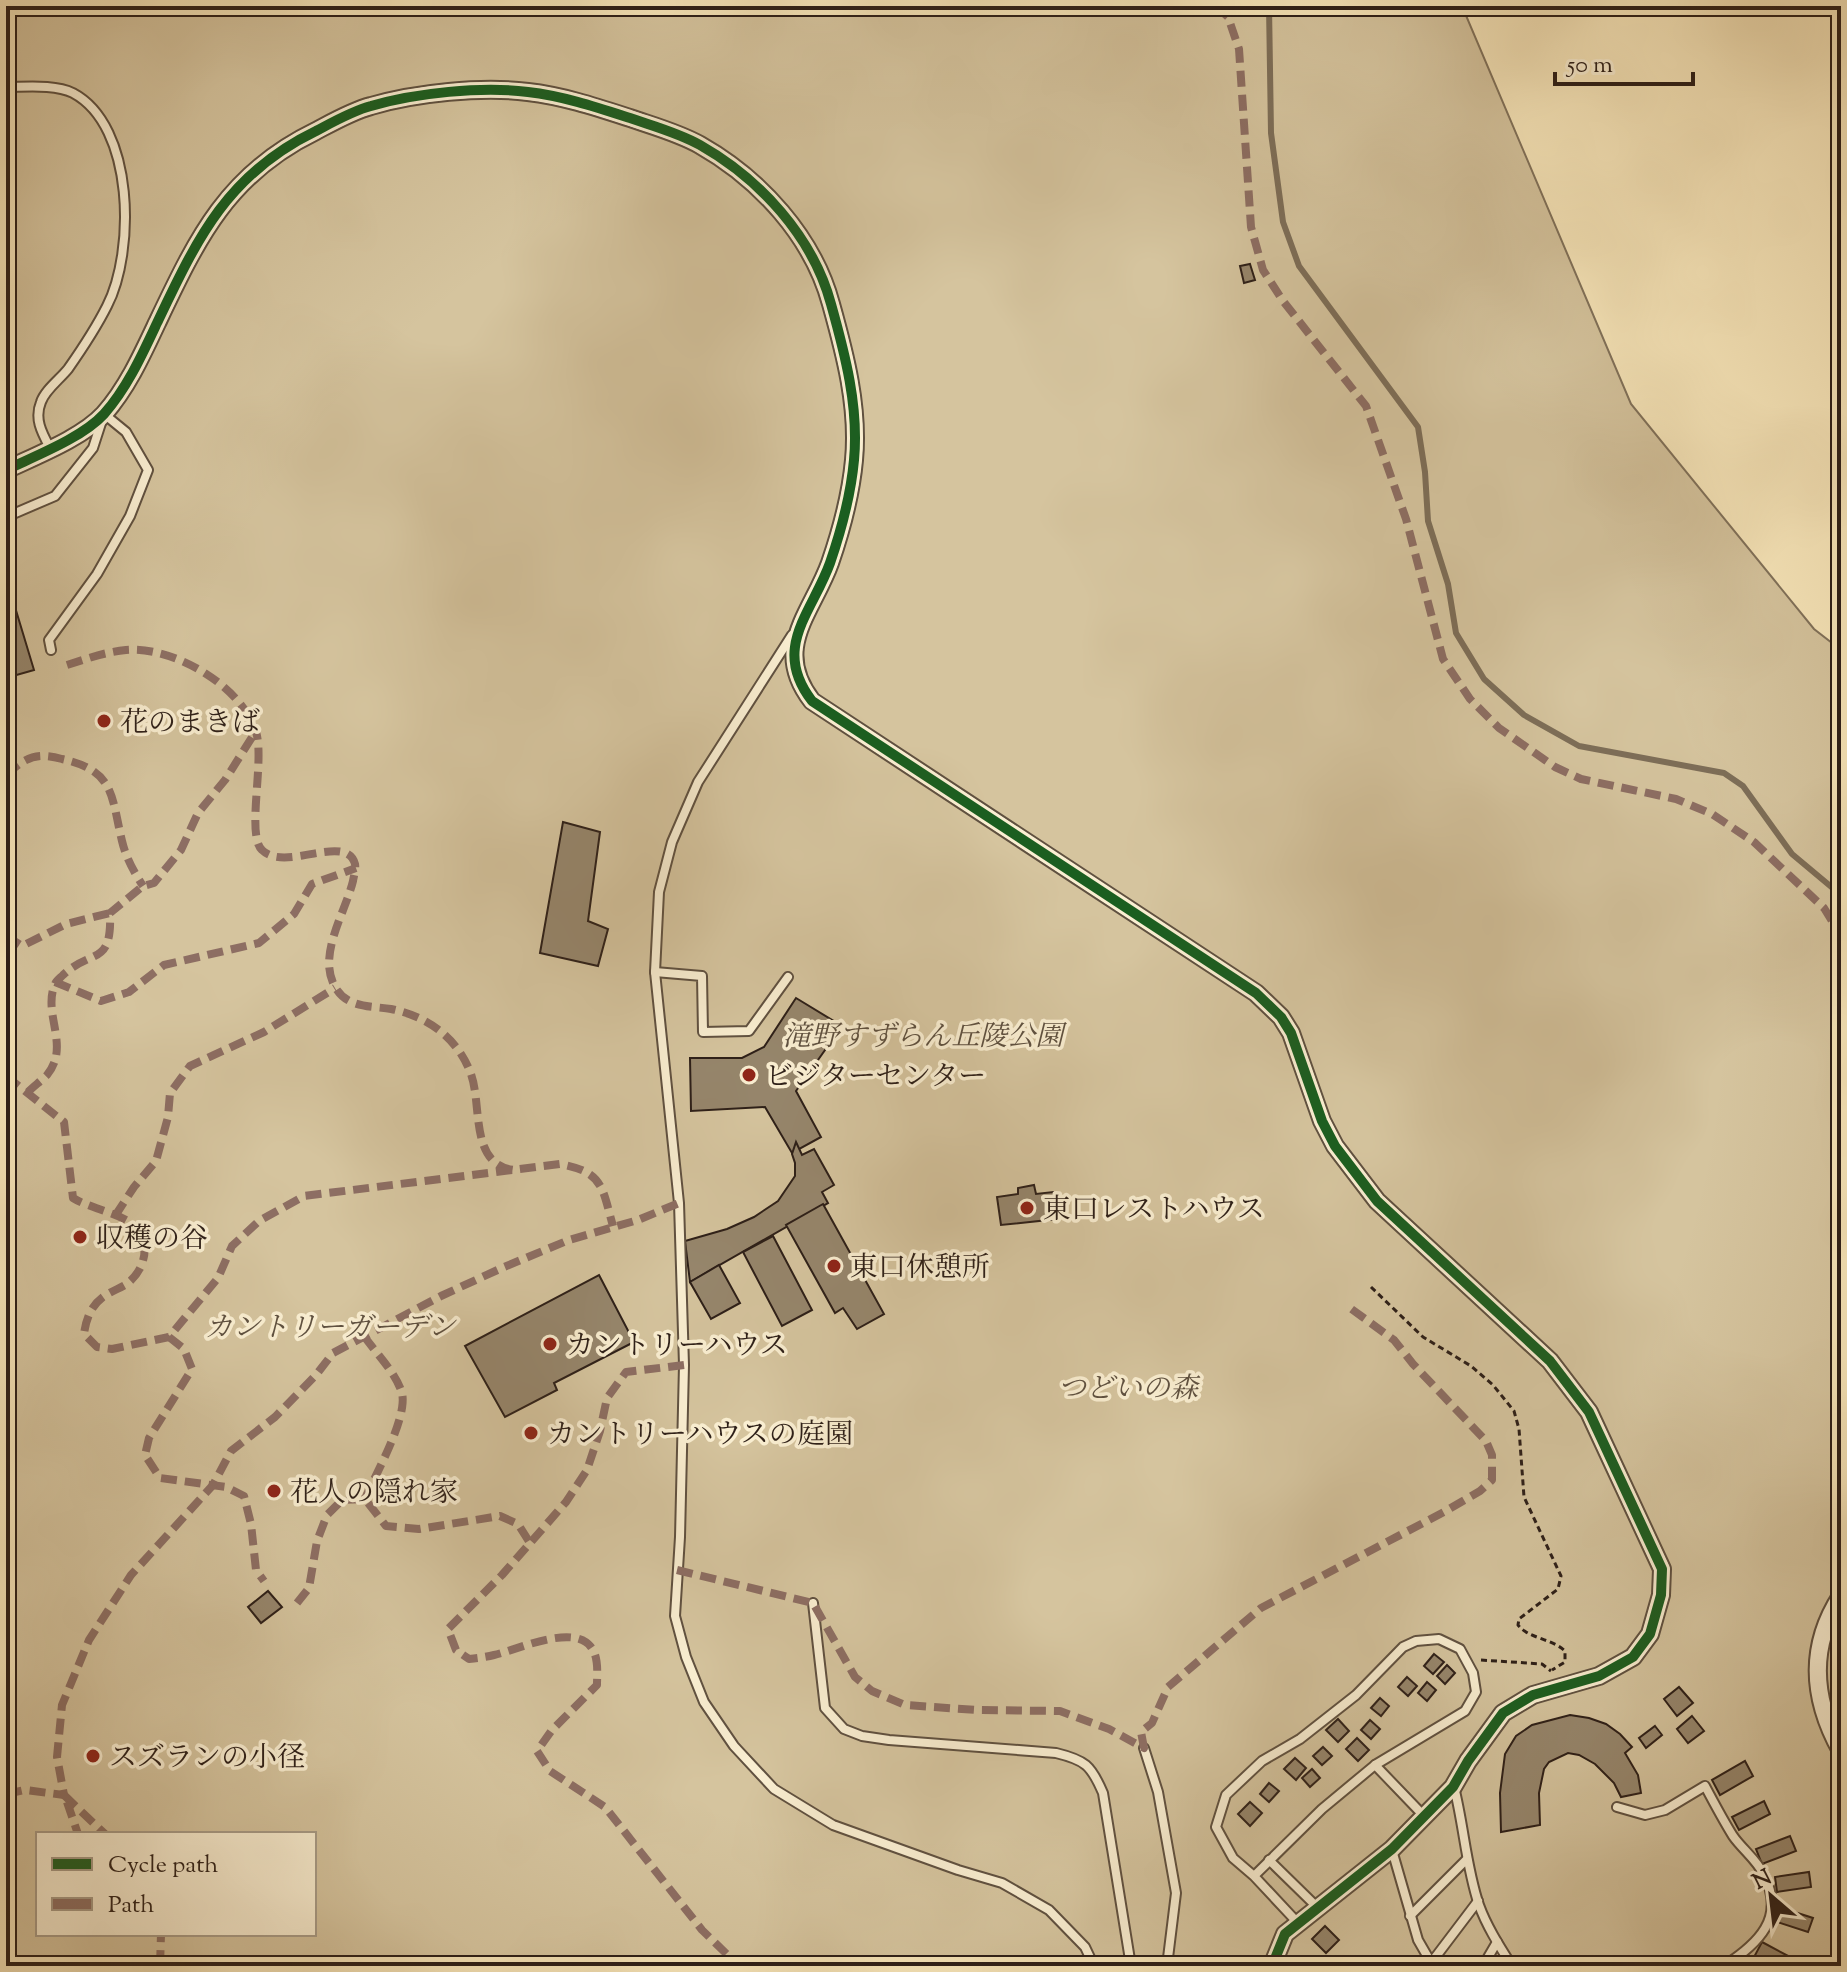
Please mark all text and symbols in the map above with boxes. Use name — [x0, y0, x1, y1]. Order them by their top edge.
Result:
scale bar — [1555, 36, 1693, 86]
text: 50 m — [1565, 49, 1613, 83]
place label: 花のまきば — [120, 704, 260, 744]
marker: 花のまきば — [95, 712, 113, 730]
park label: 滝野すずらん丘陵公園 — [783, 1018, 1067, 1058]
place label: ビジターセンター — [765, 1058, 986, 1098]
marker: ビジターセンター — [740, 1066, 758, 1084]
place label: 東口レストハウス — [1043, 1191, 1265, 1231]
marker: 東口レストハウス — [1018, 1199, 1036, 1217]
place label: 収穫の谷 — [96, 1220, 208, 1260]
marker: 収穫の谷 — [71, 1228, 89, 1246]
place label: 東口休憩所 — [850, 1249, 990, 1289]
marker: 東口休憩所 — [825, 1257, 843, 1275]
park label: カントリーガーデン — [205, 1309, 457, 1349]
place label: カントリーハウス — [566, 1327, 788, 1367]
marker: カントリーハウス — [541, 1335, 559, 1353]
park label: つどいの森 — [1058, 1370, 1201, 1410]
place label: カントリーハウスの庭園 — [547, 1416, 853, 1456]
marker: カントリーハウスの庭園 — [522, 1424, 540, 1442]
place label: 花人の隠れ家 — [290, 1474, 458, 1514]
marker: 花人の隠れ家 — [265, 1482, 283, 1500]
place label: スズランの小径 — [109, 1739, 305, 1779]
marker: スズランの小径 — [84, 1747, 102, 1765]
legend — [36, 1832, 316, 1936]
text: Cycle path — [108, 1849, 218, 1883]
north arrow — [1731, 1856, 1811, 1936]
text: N — [1748, 1863, 1779, 1899]
text: Path — [108, 1889, 154, 1923]

